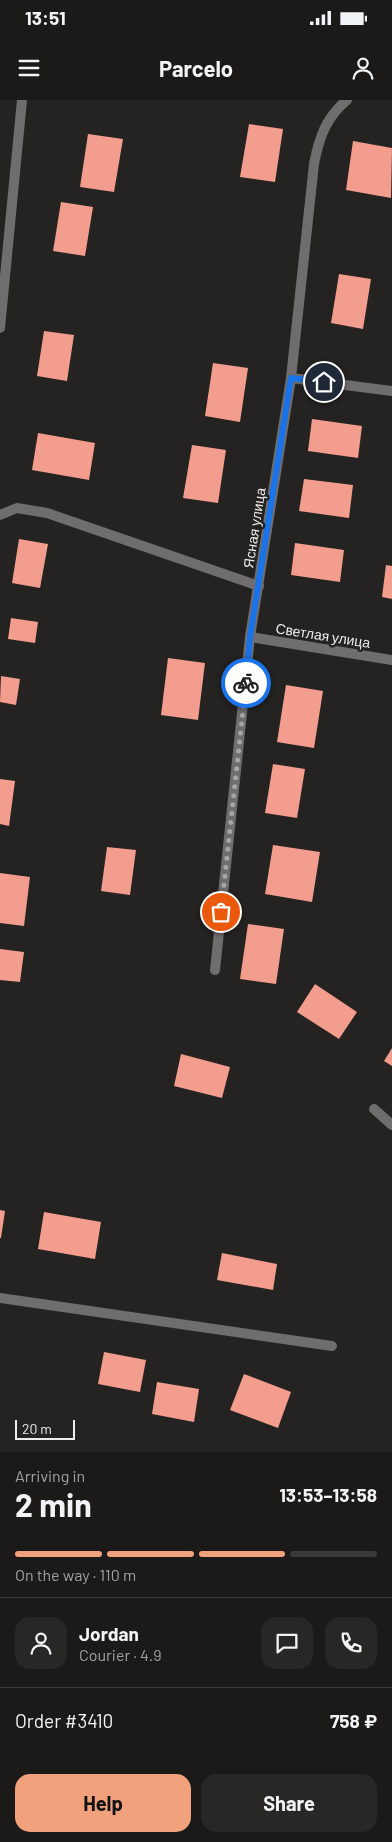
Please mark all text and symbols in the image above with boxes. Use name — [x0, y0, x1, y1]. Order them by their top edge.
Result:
text: 13:51 — [25, 6, 66, 29]
icon: menu — [15, 54, 43, 82]
icon: person — [349, 54, 377, 82]
text: Parcelo — [159, 55, 233, 81]
pin — [303, 361, 345, 403]
icon: home — [310, 368, 338, 396]
street label: Ясная улица — [239, 486, 269, 570]
street label: Светлая улица — [274, 619, 372, 651]
courier — [221, 658, 271, 708]
icon: bike — [232, 669, 260, 697]
pin — [200, 891, 242, 933]
icon: bag — [207, 898, 235, 926]
scale bar — [15, 1417, 75, 1440]
text: 20 m — [22, 1420, 52, 1437]
text: Arriving in — [15, 1466, 85, 1485]
text: 13:53–13:58 — [279, 1483, 377, 1506]
text: 2 min — [15, 1485, 92, 1523]
text: On the way · 110 m — [15, 1565, 136, 1584]
button: person — [15, 1617, 67, 1669]
button: chat — [261, 1617, 313, 1669]
button: phone — [325, 1617, 377, 1669]
text: Jordan — [79, 1622, 139, 1645]
text: Courier · 4.9 — [79, 1645, 162, 1664]
text: Order #3410 — [15, 1709, 113, 1732]
text: 758 ₽ — [330, 1709, 377, 1732]
button: Help — [15, 1774, 191, 1832]
button: Share — [201, 1774, 377, 1832]

